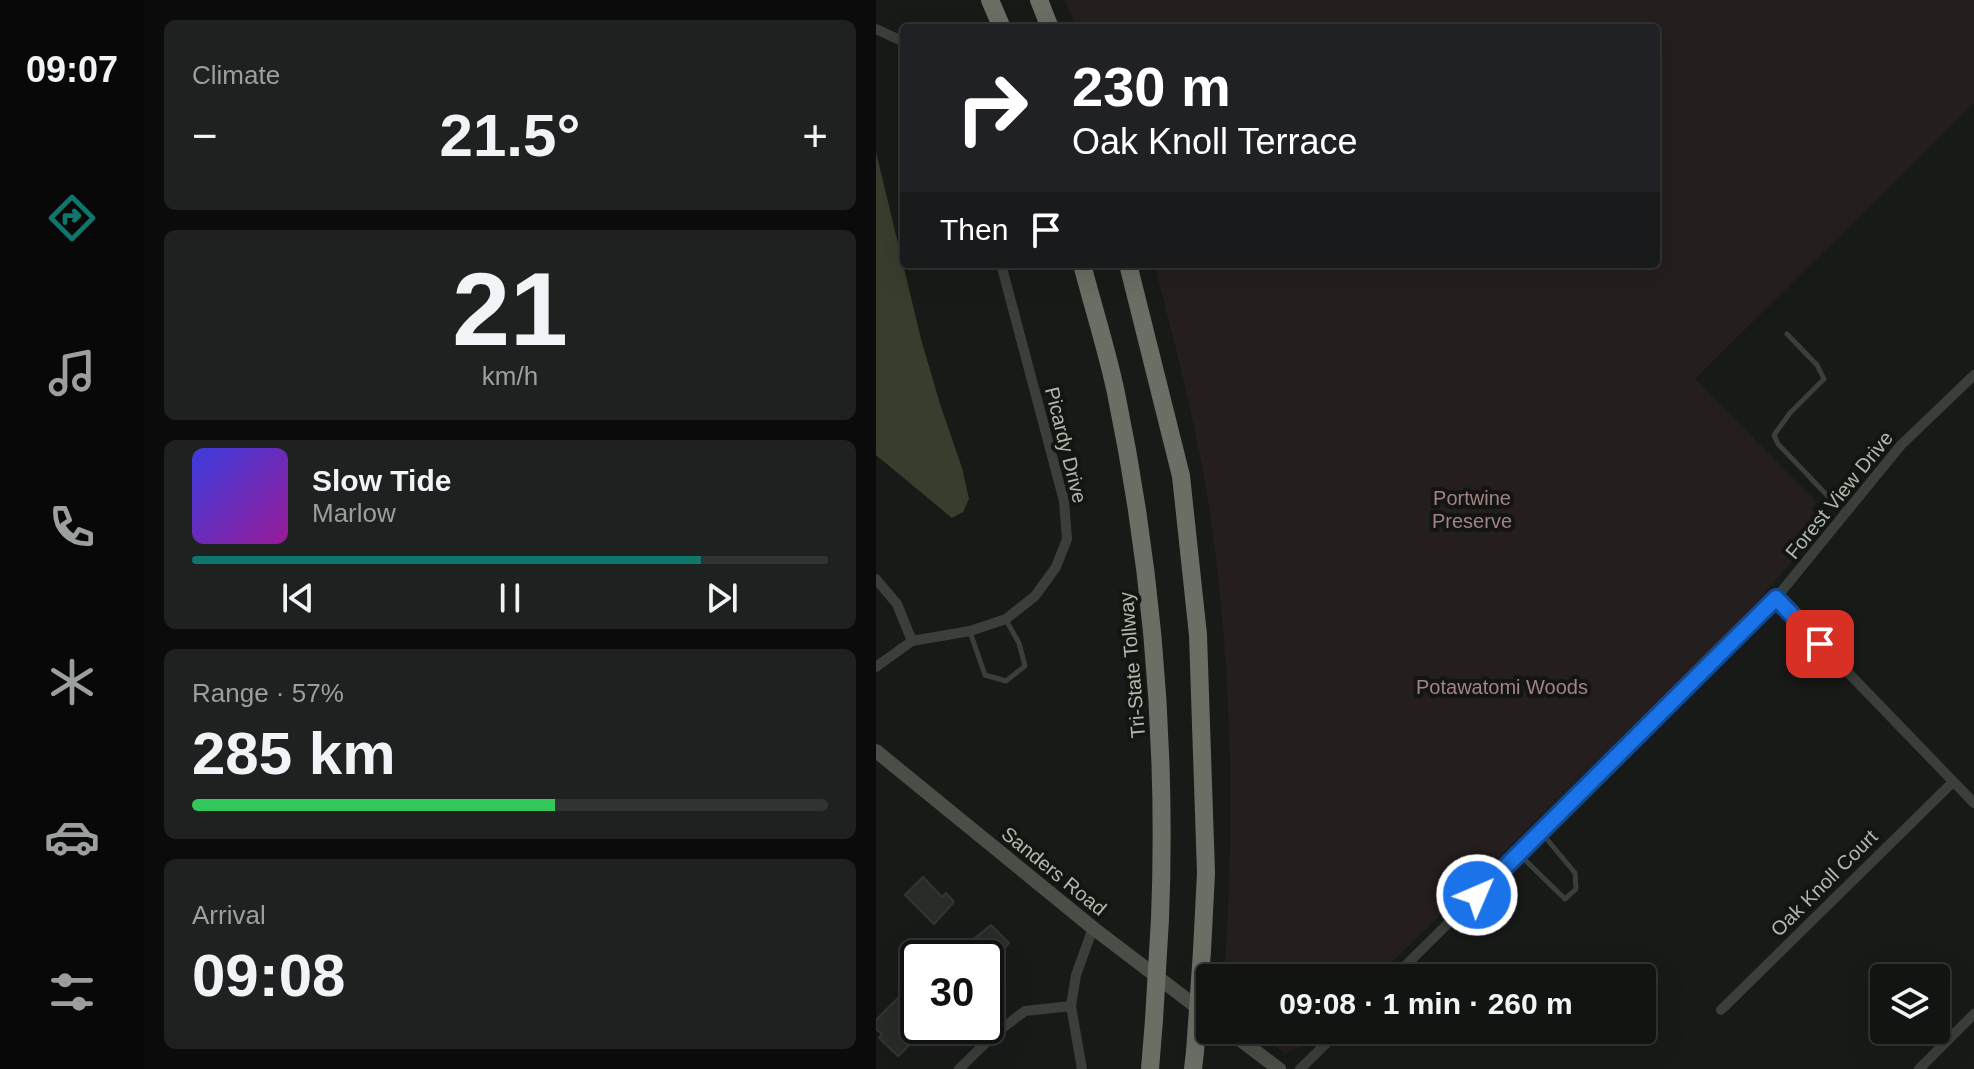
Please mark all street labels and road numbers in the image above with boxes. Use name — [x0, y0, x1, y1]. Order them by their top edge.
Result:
street label: Picardy Drive — [1041, 385, 1091, 505]
street label: Forest View Drive — [1781, 427, 1897, 563]
street label: Tri-State Tollway — [1115, 591, 1149, 739]
street label: Sanders Road — [997, 822, 1111, 920]
street label: Oak Knoll Court — [1766, 825, 1882, 941]

